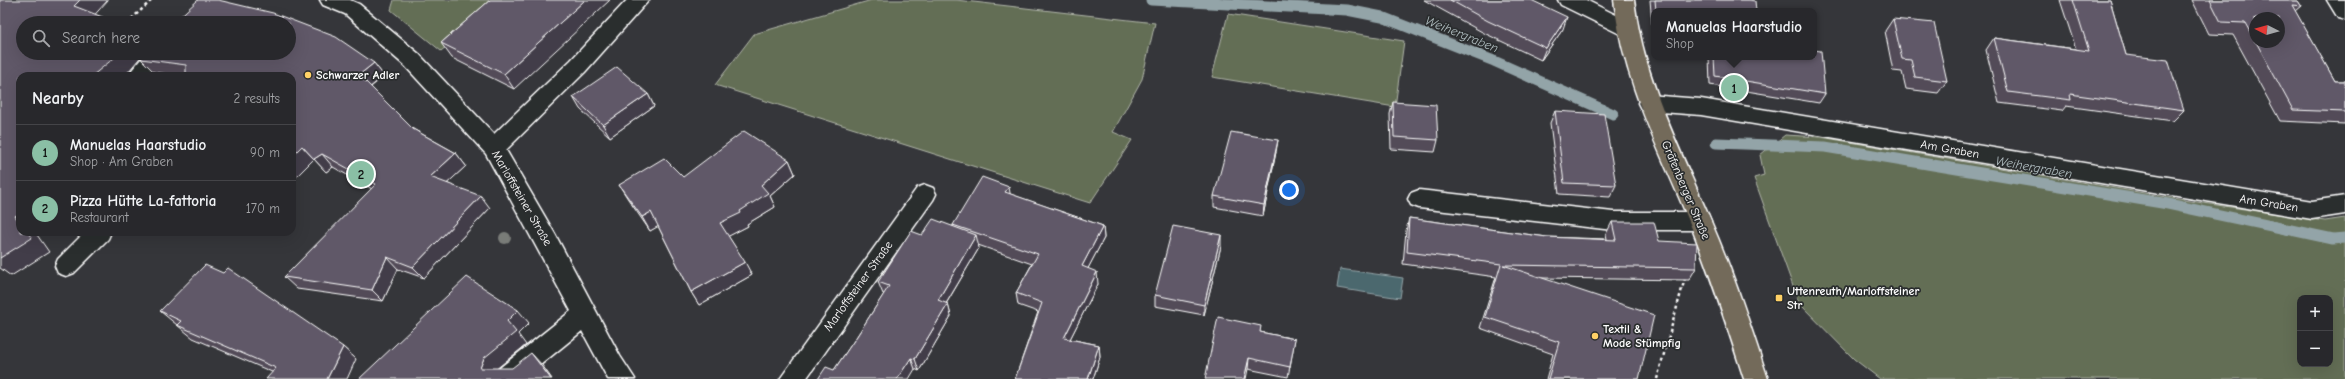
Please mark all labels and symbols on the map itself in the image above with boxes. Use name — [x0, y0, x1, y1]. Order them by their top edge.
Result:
north arrow — [2249, 12, 2285, 48]
water label: Weihergraben — [1423, 13, 1501, 55]
place label: Schwarzer Adler — [316, 68, 399, 82]
marker: Schwarzer Adler — [303, 70, 313, 80]
pin: 1 — [1721, 73, 1747, 103]
street label: Am Graben — [1920, 137, 1980, 161]
street label: Gräfenberger Straße — [1659, 138, 1713, 242]
street label: Marloffsteiner Straße — [489, 148, 555, 248]
water label: Weihergraben — [1995, 153, 2073, 181]
pin: 2 — [348, 159, 374, 189]
your location — [1279, 180, 1299, 200]
street label: Am Graben — [2239, 191, 2299, 215]
street label: Marloffsteiner Straße — [821, 238, 895, 334]
place label: Uttenreuth/Marloffsteiner Str — [1787, 284, 1919, 312]
marker: Uttenreuth/Marloffsteiner Str — [1774, 293, 1784, 303]
place label: Textil & Mode Stümpfig — [1603, 322, 1681, 350]
marker: Textil & Mode Stümpfig — [1590, 331, 1600, 341]

